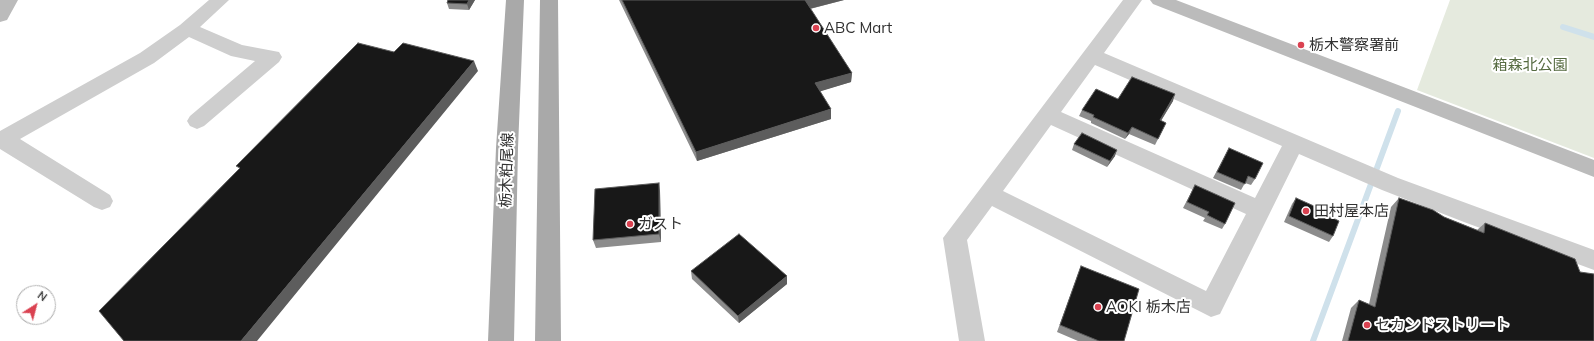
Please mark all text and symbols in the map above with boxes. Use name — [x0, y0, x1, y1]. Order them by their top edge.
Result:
place label: ABC Mart — [824, 19, 892, 37]
marker: ABC Mart — [811, 23, 821, 33]
place label: 栃木警察署前 — [1309, 36, 1399, 54]
marker: 栃木警察署前 — [1296, 40, 1306, 50]
park label: 箱森北公園 — [1493, 56, 1567, 74]
street label: 栃木粕尾線 — [497, 132, 517, 208]
place label: 田村屋本店 — [1314, 202, 1389, 220]
marker: 田村屋本店 — [1301, 206, 1311, 216]
place label: ガスト — [638, 215, 683, 233]
marker: ガスト — [625, 219, 635, 229]
north arrow — [16, 285, 56, 325]
text: N — [35, 288, 50, 304]
place label: AOKI 栃木店 — [1106, 298, 1191, 316]
marker: AOKI 栃木店 — [1093, 302, 1103, 312]
place label: セカンドストリート — [1375, 316, 1510, 334]
marker: セカンドストリート — [1362, 320, 1372, 330]

